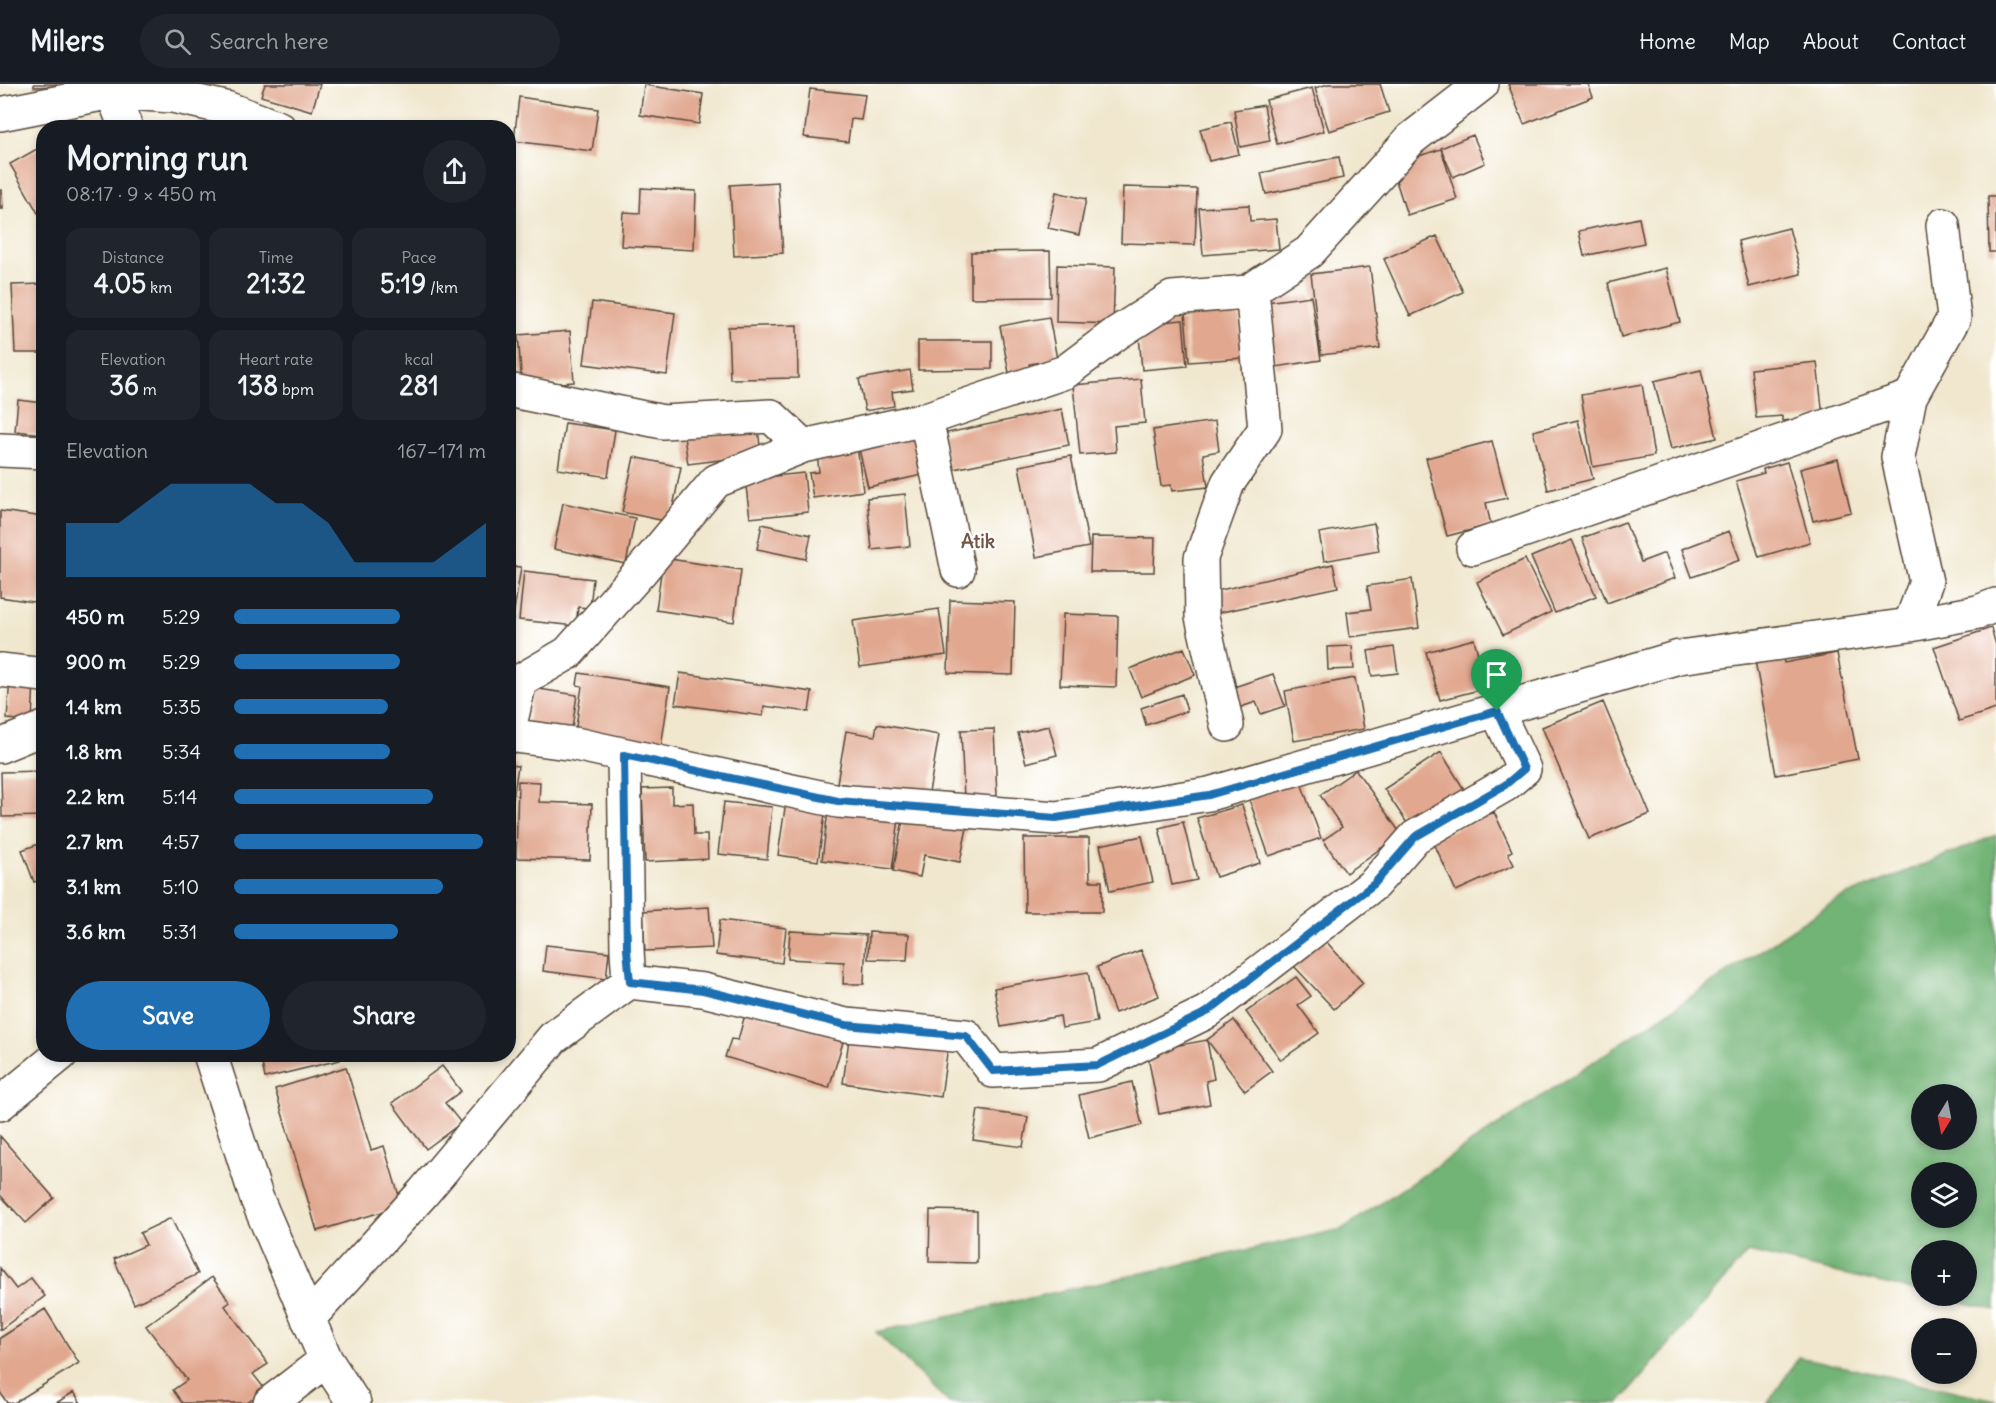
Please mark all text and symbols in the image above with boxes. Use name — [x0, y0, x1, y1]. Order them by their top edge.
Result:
search box — [140, 14, 560, 68]
text: Milers — [30, 23, 104, 59]
icon: search — [161, 25, 194, 58]
text: Search here — [209, 27, 329, 55]
text: Home — [1639, 28, 1696, 55]
text: Map — [1729, 28, 1770, 55]
text: About — [1803, 28, 1859, 55]
text: Contact — [1892, 28, 1966, 55]
text: Morning run — [66, 137, 248, 179]
button: share — [423, 140, 486, 203]
text: 08:17 · 9 × 450 m — [66, 181, 217, 206]
text: Distance — [102, 247, 164, 267]
text: Time — [259, 247, 293, 267]
text: Pace — [402, 247, 436, 267]
text: 4.05 — [94, 267, 146, 300]
text: 21:32 — [246, 267, 306, 300]
text: 5:19 — [380, 267, 426, 300]
text: km — [146, 277, 172, 297]
text: /km — [426, 277, 458, 297]
text: Elevation — [100, 349, 166, 369]
text: Heart rate — [239, 349, 313, 369]
text: kcal — [405, 349, 433, 369]
text: 36 — [109, 369, 139, 402]
text: 138 — [238, 369, 278, 402]
text: 281 — [399, 369, 439, 402]
text: m — [139, 379, 157, 399]
text: bpm — [278, 379, 314, 399]
text: Elevation — [66, 438, 148, 463]
text: 167–171 m — [397, 438, 486, 463]
district label: Atik — [961, 528, 995, 553]
text: 450 m — [66, 604, 125, 629]
text: 5:29 — [162, 604, 200, 629]
text: 900 m — [66, 649, 126, 674]
text: 5:29 — [162, 649, 200, 674]
pin — [1471, 649, 1522, 711]
icon: arrive — [1480, 658, 1513, 691]
text: 1.4 km — [66, 694, 122, 719]
text: 5:35 — [162, 694, 201, 719]
text: 1.8 km — [66, 739, 122, 764]
text: 5:34 — [162, 739, 201, 764]
text: 2.2 km — [66, 784, 125, 809]
text: 5:14 — [162, 784, 198, 809]
text: 2.7 km — [66, 829, 123, 854]
text: 4:57 — [162, 829, 199, 854]
text: 3.1 km — [66, 874, 121, 899]
text: 5:10 — [162, 874, 199, 899]
text: 3.6 km — [66, 919, 126, 944]
text: 5:31 — [162, 919, 197, 944]
button: Save — [66, 981, 270, 1050]
button: Share — [282, 981, 486, 1050]
north arrow — [1911, 1084, 1977, 1150]
map controls — [1911, 1084, 1977, 1384]
button: layers — [1911, 1162, 1977, 1228]
button: + — [1911, 1240, 1977, 1306]
button: − — [1911, 1318, 1977, 1384]

